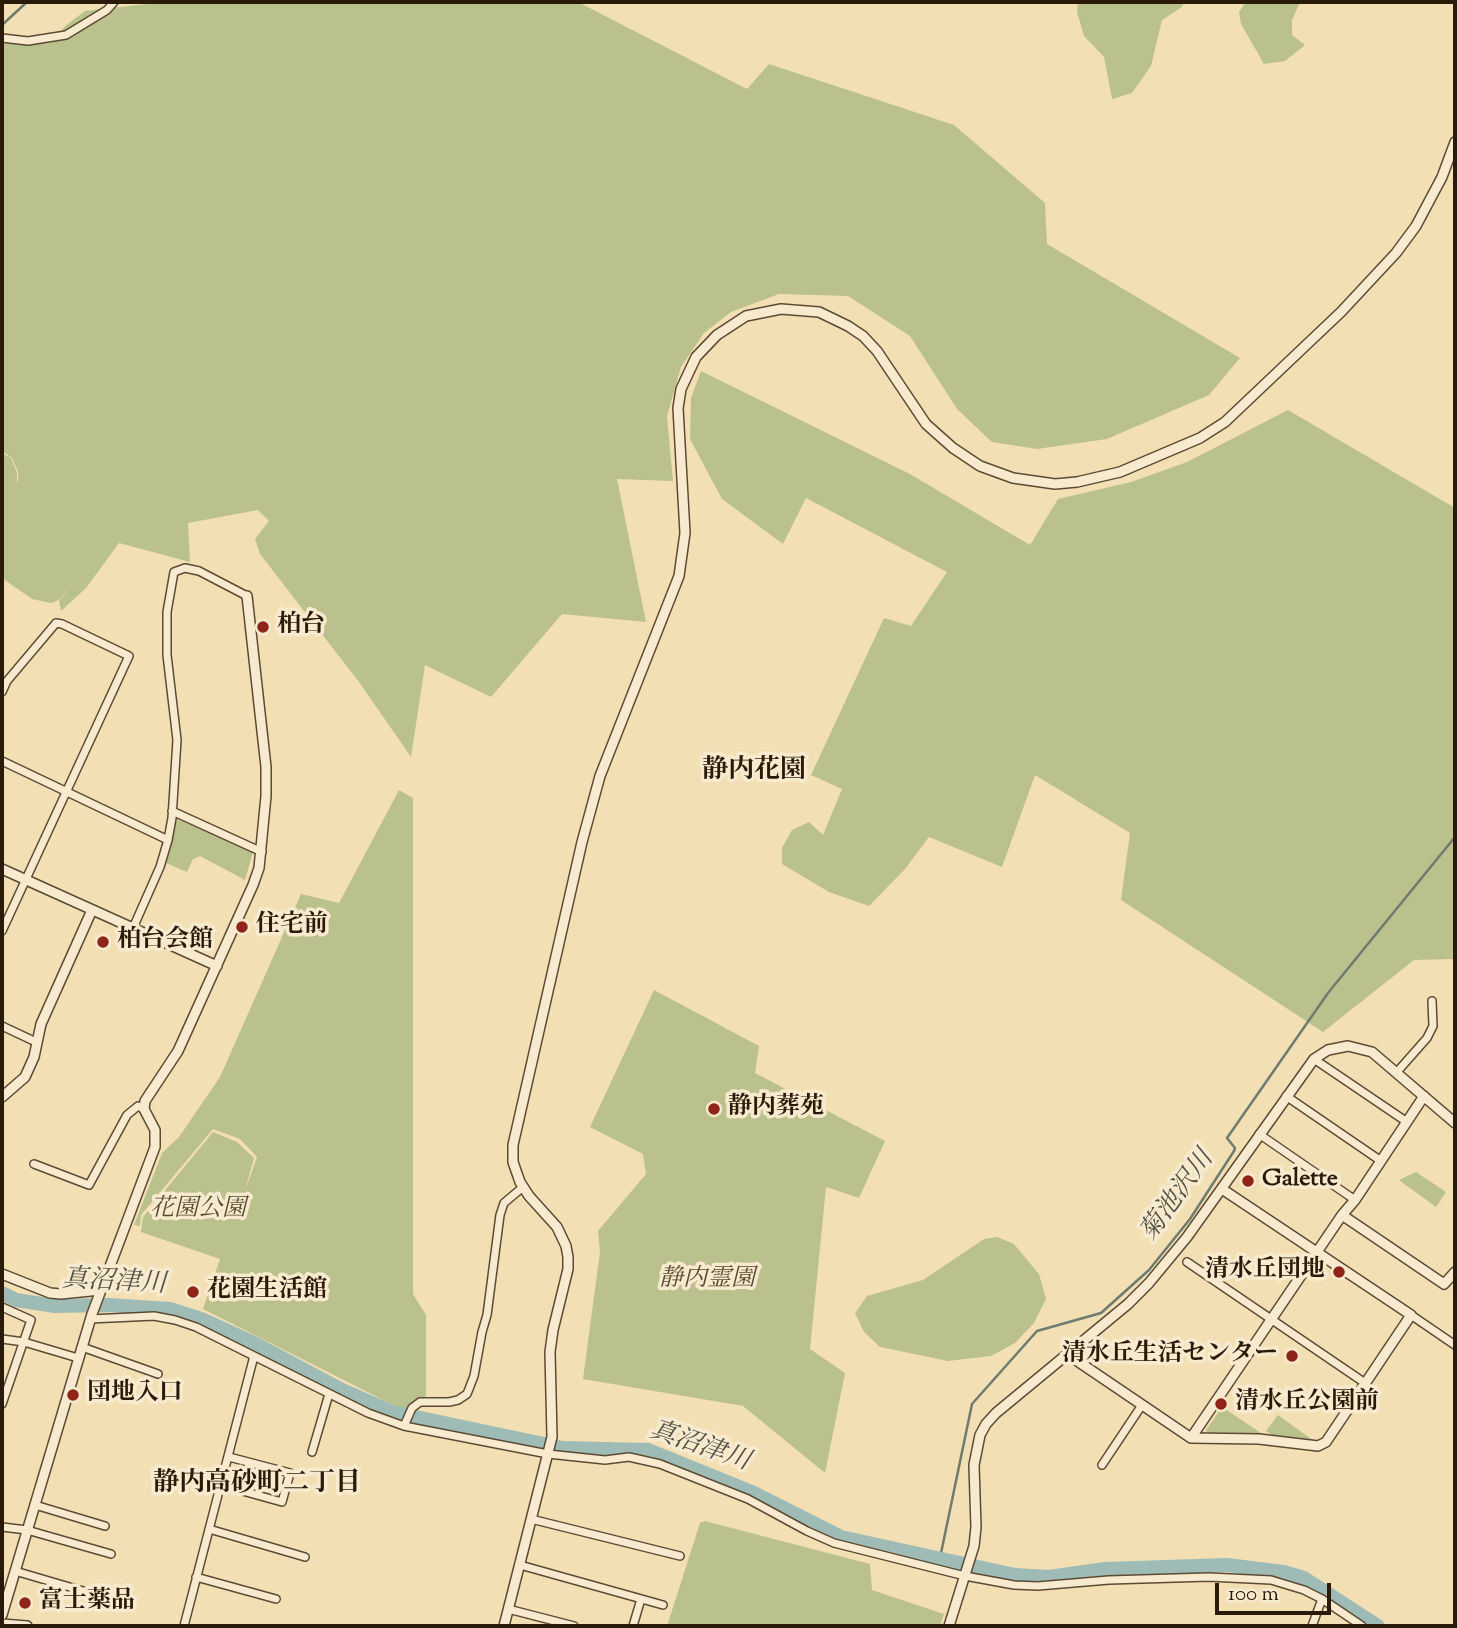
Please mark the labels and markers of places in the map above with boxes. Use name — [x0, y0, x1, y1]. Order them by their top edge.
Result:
place label: 柏台 — [277, 613, 325, 641]
marker: 柏台 — [255, 619, 271, 635]
place label: 住宅前 — [256, 913, 328, 941]
marker: 住宅前 — [234, 919, 250, 935]
place label: 柏台会館 — [117, 928, 213, 956]
marker: 柏台会館 — [95, 934, 111, 950]
place label: 静内葬苑 — [728, 1095, 824, 1123]
marker: 静内葬苑 — [706, 1101, 722, 1117]
place label: Galette — [1262, 1167, 1338, 1195]
marker: Galette — [1240, 1173, 1256, 1189]
place label: 清水丘団地 — [1205, 1258, 1325, 1286]
marker: 清水丘団地 — [1331, 1264, 1347, 1280]
place label: 花園生活館 — [207, 1278, 327, 1306]
marker: 花園生活館 — [185, 1284, 201, 1300]
place label: 清水丘生活センター — [1062, 1342, 1278, 1370]
marker: 清水丘生活センター — [1284, 1348, 1300, 1364]
place label: 団地入口 — [87, 1381, 183, 1409]
marker: 団地入口 — [65, 1387, 81, 1403]
place label: 清水丘公園前 — [1235, 1390, 1379, 1418]
marker: 清水丘公園前 — [1213, 1396, 1229, 1412]
place label: 富士薬品 — [39, 1589, 135, 1617]
marker: 富士薬品 — [17, 1595, 33, 1611]

